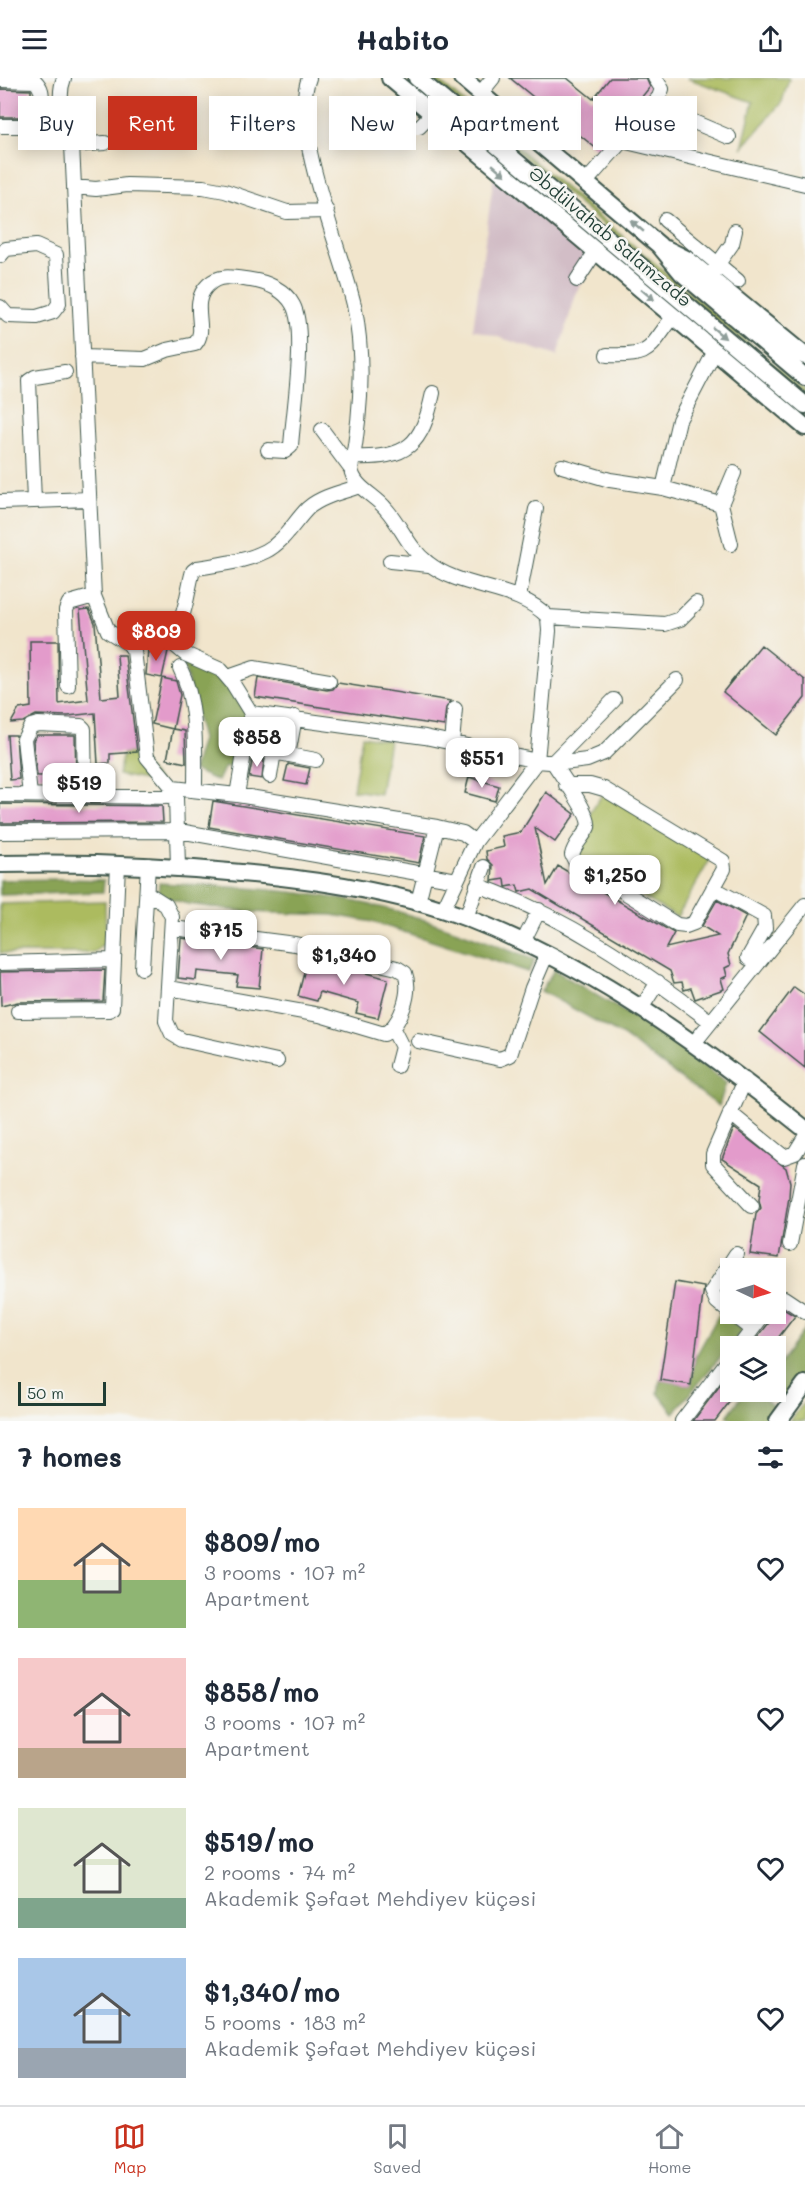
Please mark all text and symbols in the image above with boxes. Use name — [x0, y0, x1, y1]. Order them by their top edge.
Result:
text: Habito — [356, 22, 449, 57]
icon: menu — [18, 23, 51, 56]
icon: share — [754, 23, 787, 56]
chip: Buy — [18, 96, 96, 150]
chip: Rent — [108, 96, 197, 150]
chip: Filters — [209, 96, 317, 150]
chip: New — [329, 96, 416, 150]
chip: Apartment — [428, 96, 581, 150]
chip: House — [593, 96, 697, 150]
street label: Əbdülvahab Salamzadə — [524, 161, 697, 312]
one-way arrow — [491, 163, 507, 176]
one-way arrow — [629, 220, 645, 233]
one-way arrow — [641, 288, 656, 300]
one-way arrow — [711, 326, 727, 339]
pin: $809 — [120, 611, 192, 662]
text: $809 — [131, 617, 181, 643]
pin: $858 — [221, 717, 293, 768]
text: $858 — [233, 723, 281, 749]
pin: $551 — [446, 738, 518, 789]
text: $551 — [460, 744, 504, 770]
pin: $519 — [43, 763, 115, 814]
text: $519 — [57, 769, 101, 795]
pin: $1,250 — [566, 855, 664, 906]
text: $1,250 — [583, 861, 647, 887]
pin: $715 — [185, 910, 257, 961]
text: $715 — [199, 916, 243, 942]
pin: $1,340 — [295, 935, 393, 986]
text: $1,340 — [312, 941, 376, 967]
north arrow — [720, 1258, 786, 1324]
map controls — [720, 1258, 786, 1402]
button: layers — [720, 1336, 786, 1402]
scale bar — [18, 1379, 106, 1406]
text: 50 m — [27, 1382, 64, 1403]
text: 7 homes — [18, 1440, 122, 1474]
icon: filters — [754, 1441, 787, 1474]
text: $809/mo — [204, 1525, 320, 1559]
icon: home — [66, 1532, 138, 1604]
icon: heart — [754, 1552, 787, 1585]
text: 3 rooms · 107 m² — [204, 1559, 365, 1585]
text: Apartment — [204, 1585, 310, 1611]
text: $858/mo — [204, 1675, 319, 1709]
icon: home — [66, 1682, 138, 1754]
icon: heart — [754, 1702, 787, 1735]
text: 3 rooms · 107 m² — [204, 1709, 365, 1735]
text: Apartment — [204, 1735, 310, 1761]
text: $519/mo — [204, 1825, 314, 1859]
icon: home — [66, 1832, 138, 1904]
icon: heart — [754, 1852, 787, 1885]
text: 2 rooms · 74 m² — [204, 1859, 355, 1885]
text: Akademik Şəfaət Mehdiyev küçəsi — [204, 1885, 536, 1911]
text: $1,340/mo — [204, 1975, 340, 2009]
icon: home — [66, 1982, 138, 2054]
icon: heart — [754, 2002, 787, 2035]
text: 5 rooms · 183 m² — [204, 2009, 366, 2035]
text: Akademik Şəfaət Mehdiyev küçəsi — [204, 2035, 536, 2061]
tab: Map — [113, 2120, 146, 2177]
tab: Saved — [373, 2120, 421, 2177]
tab: Home — [648, 2120, 691, 2177]

